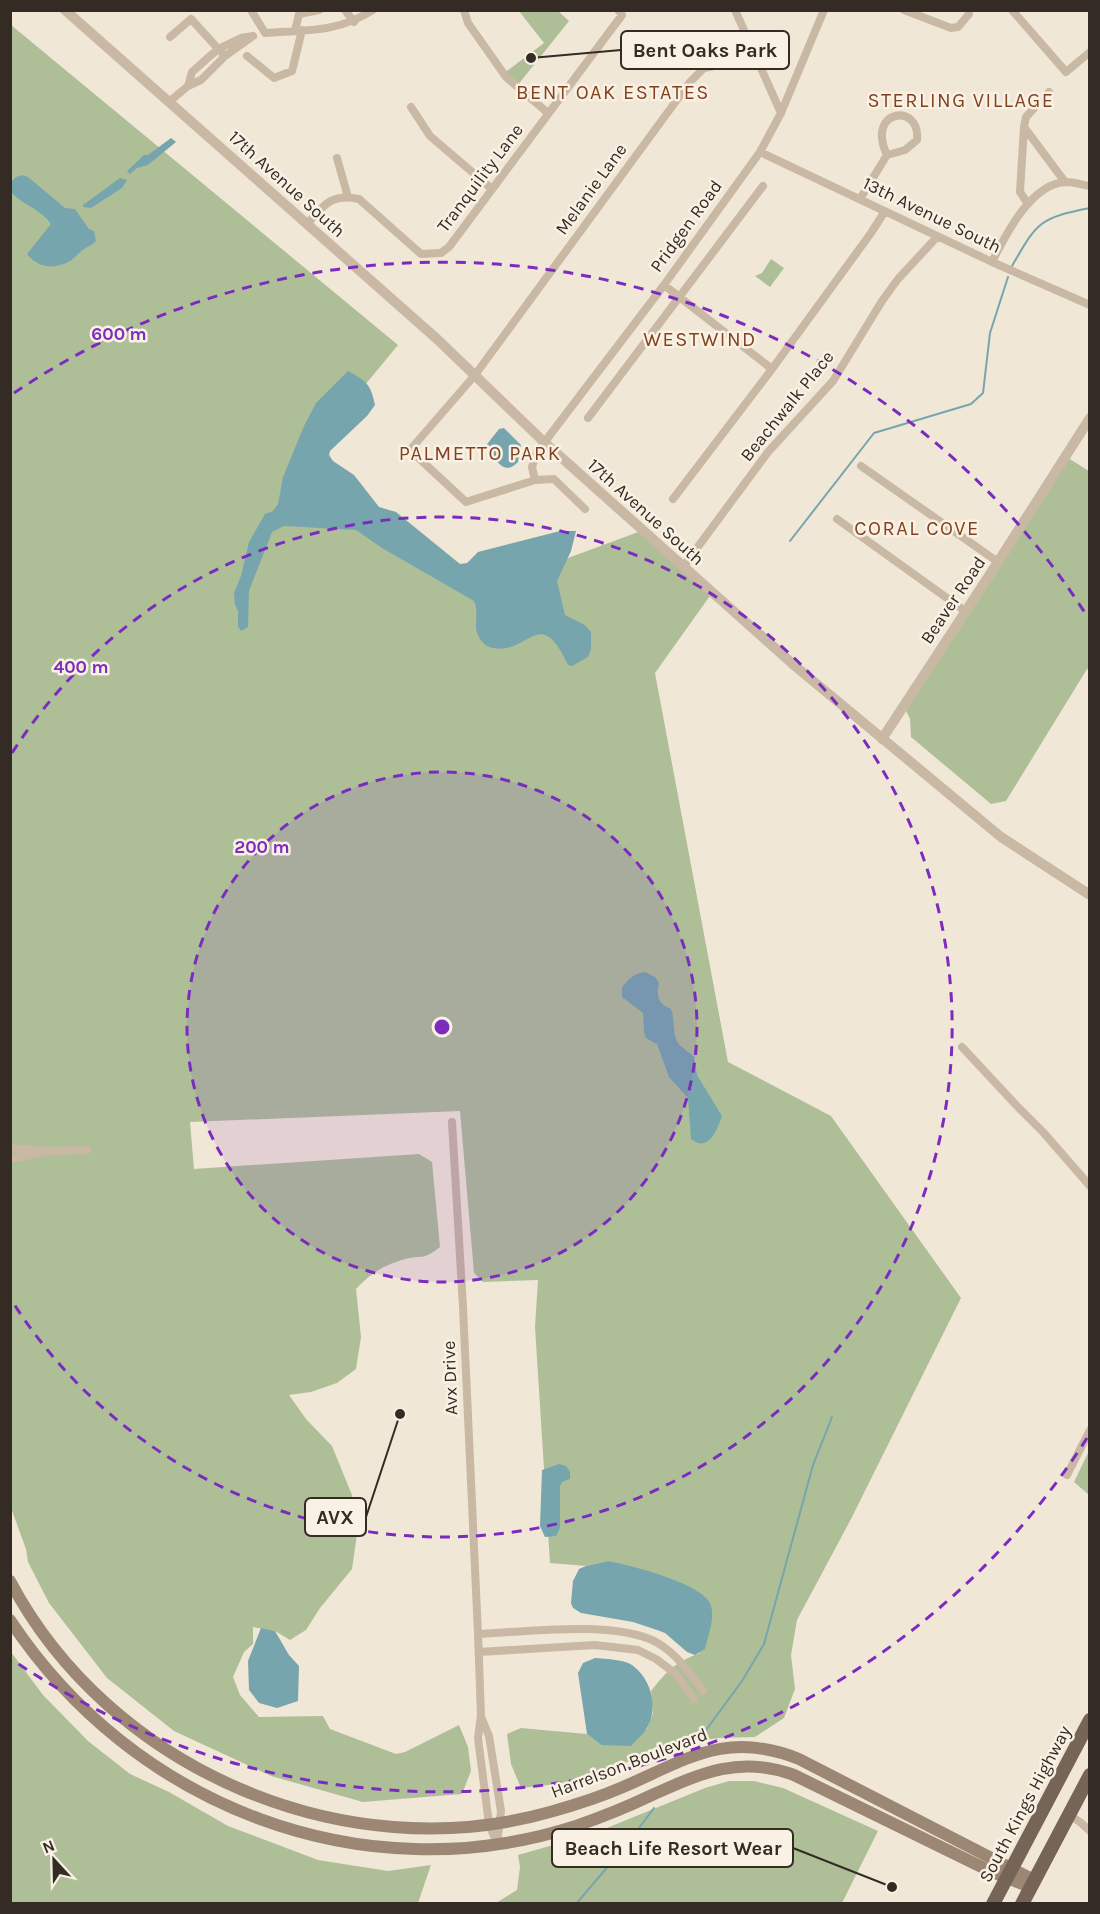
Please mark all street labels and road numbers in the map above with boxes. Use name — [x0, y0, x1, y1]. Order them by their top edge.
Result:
street label: Tranquility Lane — [432, 119, 528, 237]
street label: 17th Avenue South — [224, 126, 350, 242]
street label: Melanie Lane — [550, 139, 632, 239]
street label: 13th Avenue South — [859, 172, 1005, 258]
street label: Pridgen Road — [645, 176, 727, 276]
street label: Beachwalk Place — [736, 346, 838, 466]
street label: 17th Avenue South — [583, 454, 709, 570]
street label: Beaver Road — [916, 552, 990, 648]
street label: Avx Drive — [438, 1340, 462, 1416]
street label: South Kings Highway — [974, 1721, 1076, 1886]
street label: Harrelson Boulevard — [548, 1723, 710, 1803]

